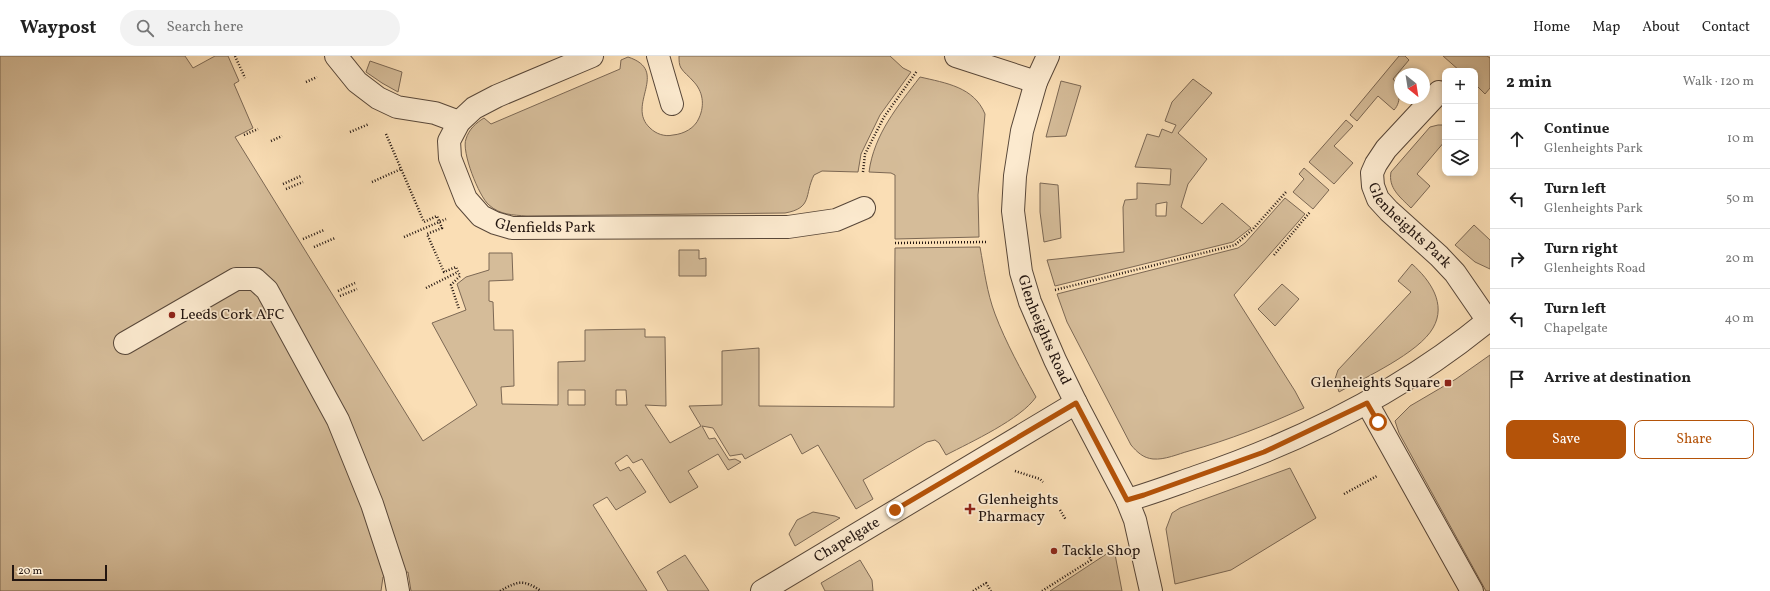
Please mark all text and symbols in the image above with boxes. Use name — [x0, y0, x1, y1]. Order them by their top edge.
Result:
search box — [120, 10, 400, 46]
text: Waypost — [20, 15, 96, 41]
icon: search — [134, 17, 156, 39]
text: Search here — [166, 17, 243, 38]
text: Home — [1533, 18, 1570, 37]
text: Map — [1592, 18, 1620, 37]
text: About — [1642, 18, 1680, 37]
text: Contact — [1702, 18, 1750, 37]
north arrow — [1394, 68, 1430, 104]
map controls — [1442, 68, 1478, 176]
button: + — [1442, 68, 1478, 104]
text: 2 min — [1506, 71, 1552, 94]
text: Walk · 120 m — [1683, 73, 1754, 91]
button: − — [1442, 104, 1478, 140]
text: Continue — [1544, 119, 1609, 140]
icon: ahead — [1506, 128, 1528, 150]
text: 10 m — [1727, 130, 1754, 148]
button: layers — [1442, 140, 1478, 176]
text: Glenheights Park — [1544, 140, 1643, 158]
text: Turn left — [1544, 179, 1606, 200]
street label: Glenheights Park — [1362, 180, 1456, 273]
icon: left — [1506, 188, 1528, 210]
text: 50 m — [1726, 190, 1754, 208]
text: Glenheights Park — [1544, 200, 1643, 218]
street label: Glenfields Park — [492, 213, 596, 239]
text: Turn right — [1544, 239, 1618, 260]
icon: right — [1506, 248, 1528, 270]
text: 20 m — [1725, 250, 1754, 268]
text: Glenheights Road — [1544, 260, 1646, 278]
street label: Glenheights Road — [1012, 272, 1076, 388]
text: Turn left — [1544, 299, 1606, 320]
place label: Leeds Cork AFC — [180, 305, 285, 326]
icon: left — [1506, 308, 1528, 330]
marker: Leeds Cork AFC — [167, 310, 177, 320]
text: 40 m — [1725, 310, 1754, 328]
text: Chapelgate — [1544, 320, 1608, 338]
icon: arrive — [1506, 368, 1528, 390]
text: Arrive at destination — [1544, 368, 1691, 389]
place label: Glenheights Square — [1311, 373, 1440, 394]
marker: Glenheights Square — [1443, 378, 1453, 388]
route start — [1369, 413, 1387, 431]
button: Save — [1506, 420, 1626, 459]
button: Share — [1634, 420, 1754, 459]
place label: Glenheights Pharmacy — [978, 490, 1058, 528]
route end — [886, 501, 904, 519]
marker: Glenheights Pharmacy — [965, 504, 975, 514]
street label: Chapelgate — [810, 512, 884, 568]
place label: Tackle Shop — [1062, 541, 1140, 562]
marker: Tackle Shop — [1049, 546, 1059, 556]
scale bar — [12, 563, 107, 582]
text: 20 m — [18, 564, 42, 579]

